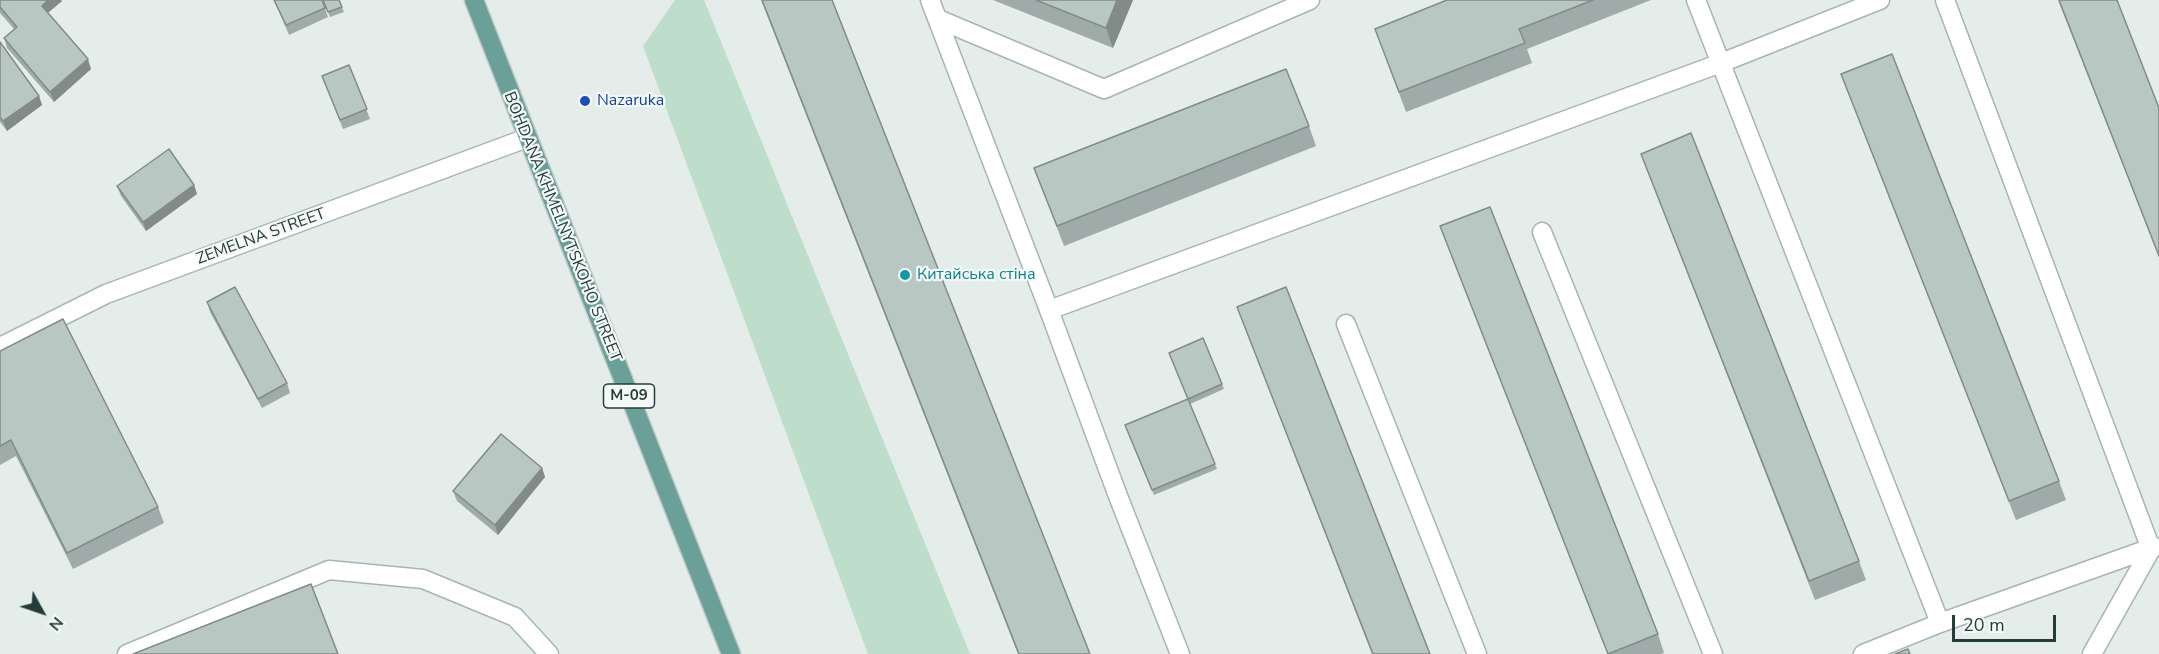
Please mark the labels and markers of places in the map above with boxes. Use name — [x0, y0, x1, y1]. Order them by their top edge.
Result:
place label: Nazaruka — [597, 91, 664, 111]
marker: Nazaruka — [578, 94, 592, 108]
place label: Китайська стіна — [917, 265, 1036, 285]
marker: Китайська стіна — [898, 268, 912, 282]

